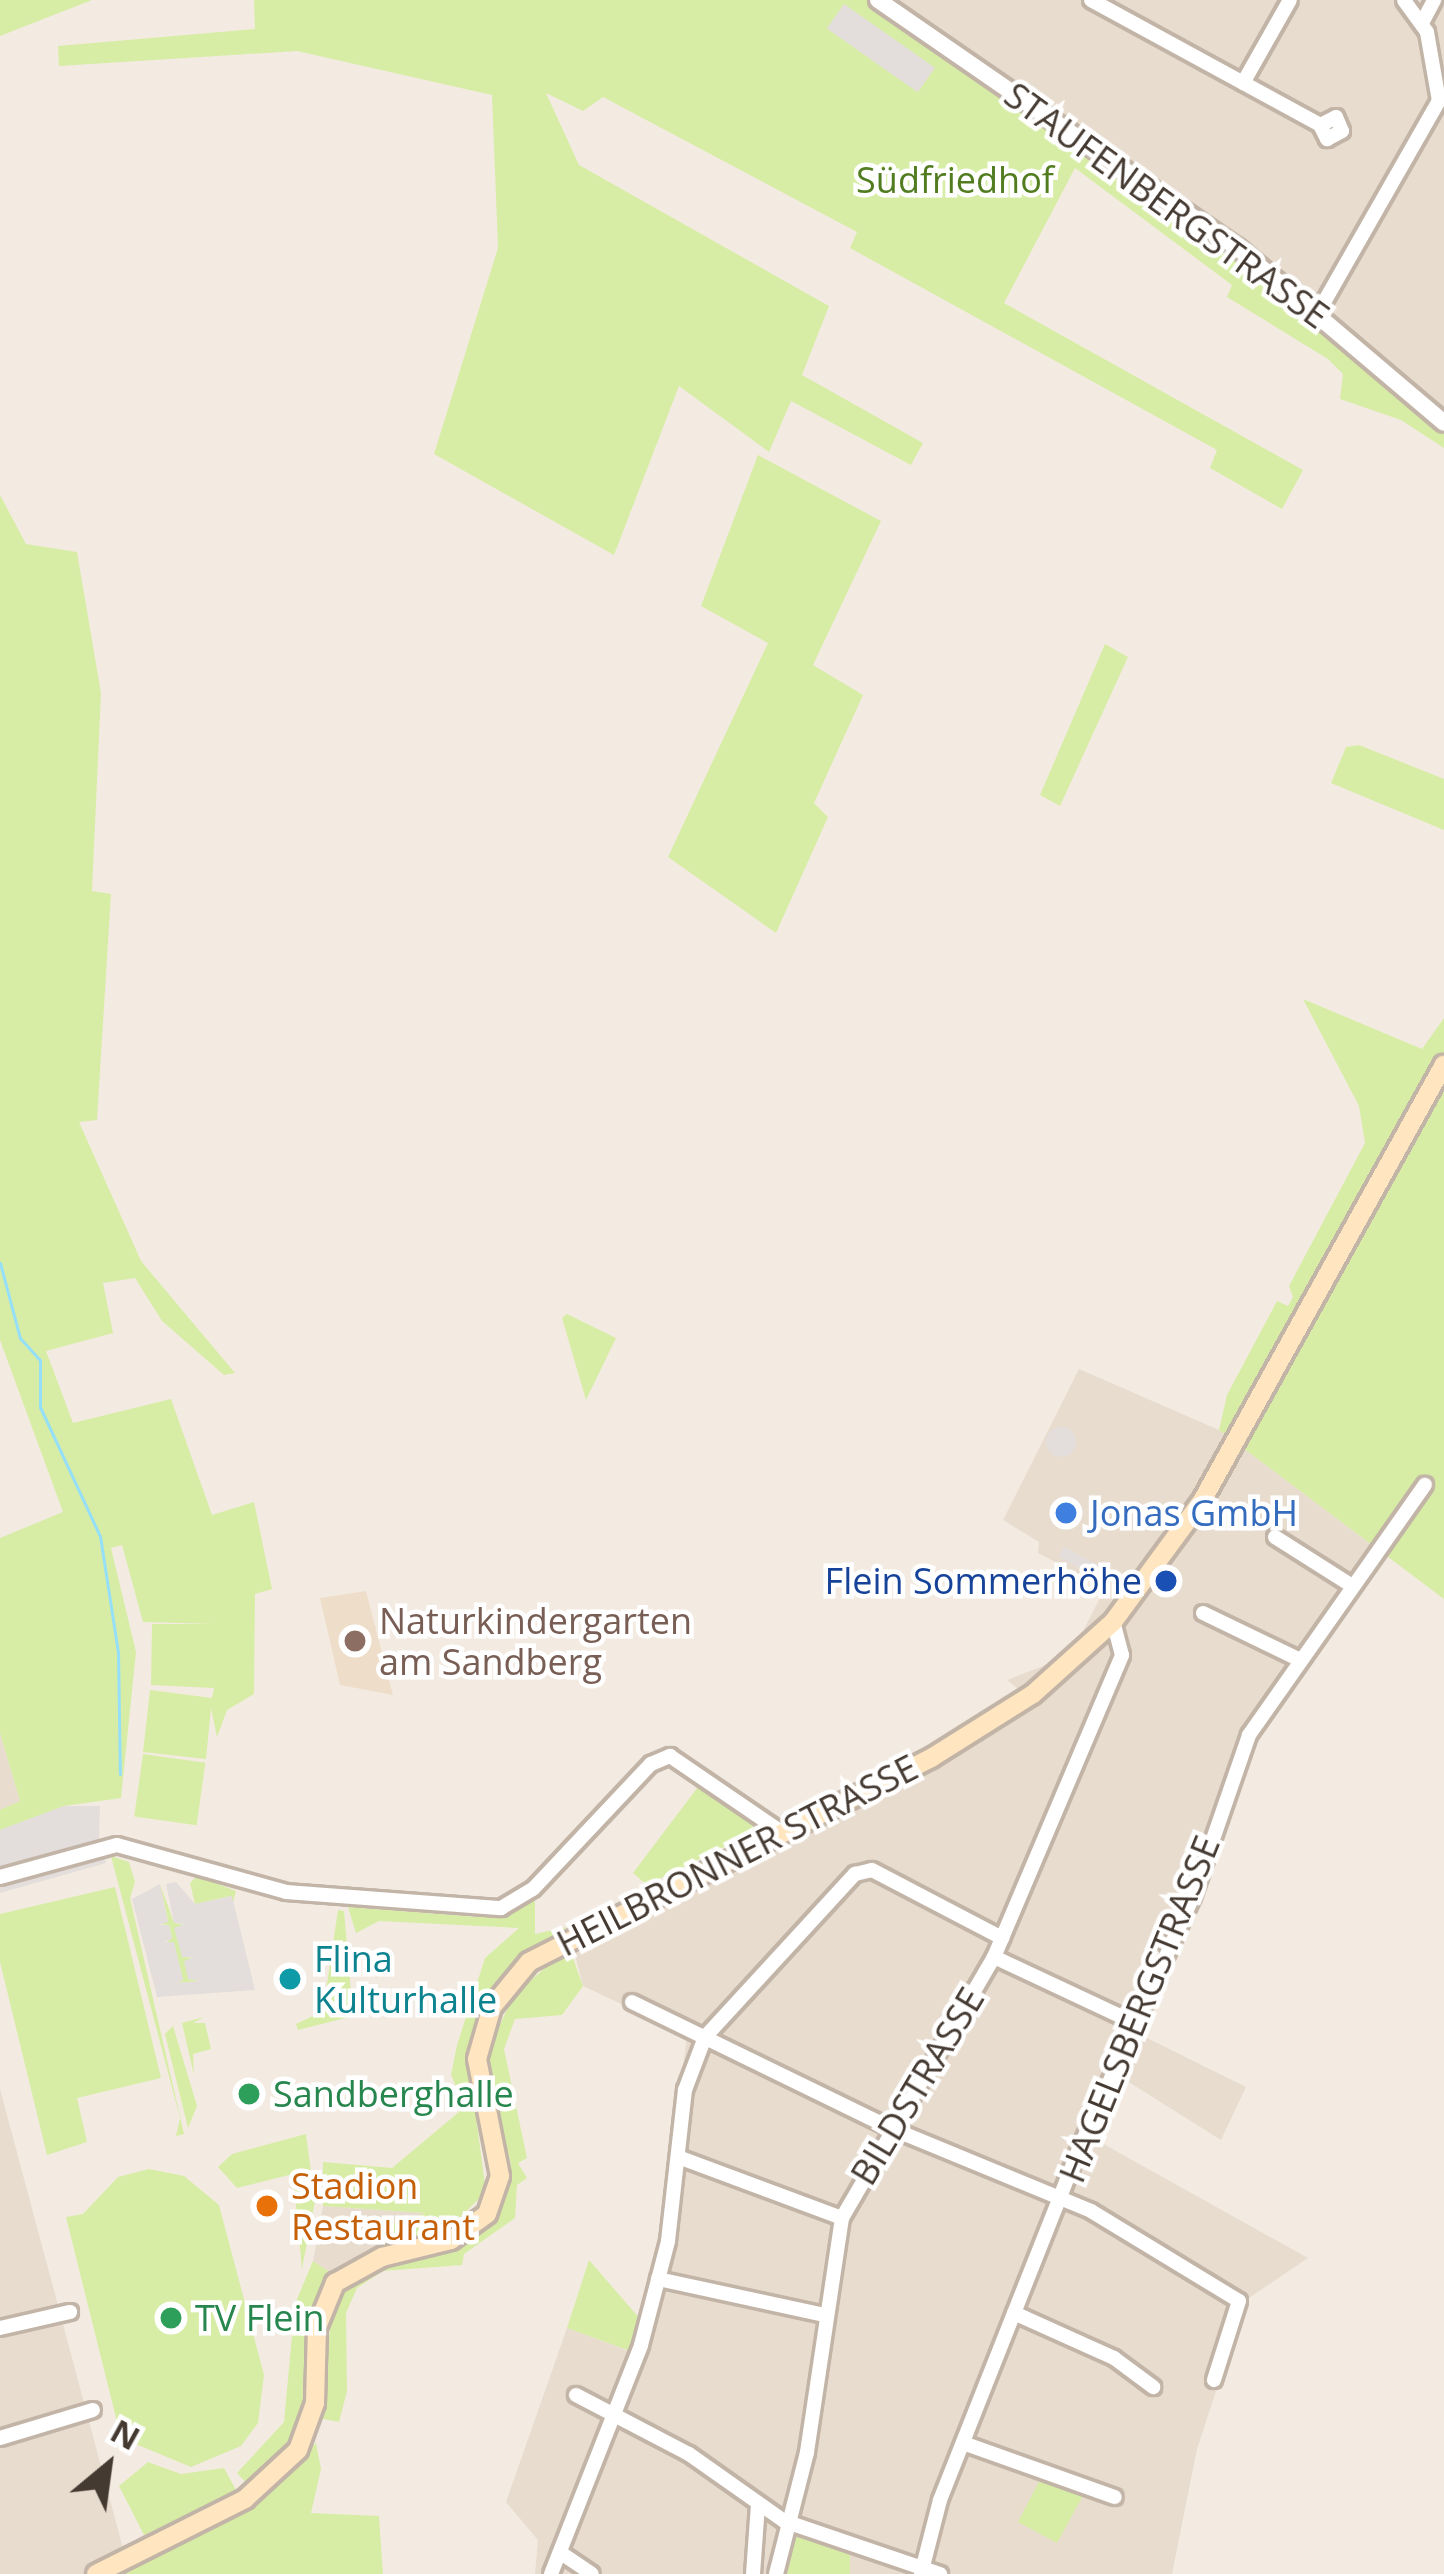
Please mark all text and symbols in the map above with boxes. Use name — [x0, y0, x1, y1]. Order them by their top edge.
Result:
street label: STAUFENBERGSTRASSE — [997, 73, 1337, 337]
park label: Südfriedhof — [856, 158, 1054, 202]
place label: Jonas GmbH — [1090, 1491, 1298, 1535]
marker: Jonas GmbH — [1053, 1500, 1079, 1526]
place label: Flein Sommerhöhe — [825, 1559, 1142, 1603]
marker: Flein Sommerhöhe — [1153, 1568, 1179, 1594]
place label: Naturkindergarten am Sandberg — [379, 1598, 692, 1683]
marker: Naturkindergarten am Sandberg — [342, 1628, 368, 1654]
street label: HEILBRONNER STRASSE — [550, 1745, 924, 1965]
street label: HAGELSBERGSTRASSE — [1050, 1830, 1228, 2188]
place label: Flina Kulturhalle — [314, 1936, 497, 2021]
marker: Flina Kulturhalle — [277, 1966, 303, 1992]
street label: BILDSTRASSE — [841, 1980, 993, 2192]
place label: Sandberghalle — [273, 2072, 514, 2116]
marker: Sandberghalle — [236, 2081, 262, 2107]
place label: Stadion Restaurant — [291, 2163, 475, 2248]
marker: Stadion Restaurant — [254, 2193, 280, 2219]
place label: TV Flein — [195, 2296, 325, 2340]
marker: TV Flein — [158, 2305, 184, 2331]
north arrow — [48, 2406, 168, 2526]
text: N — [103, 2408, 148, 2460]

